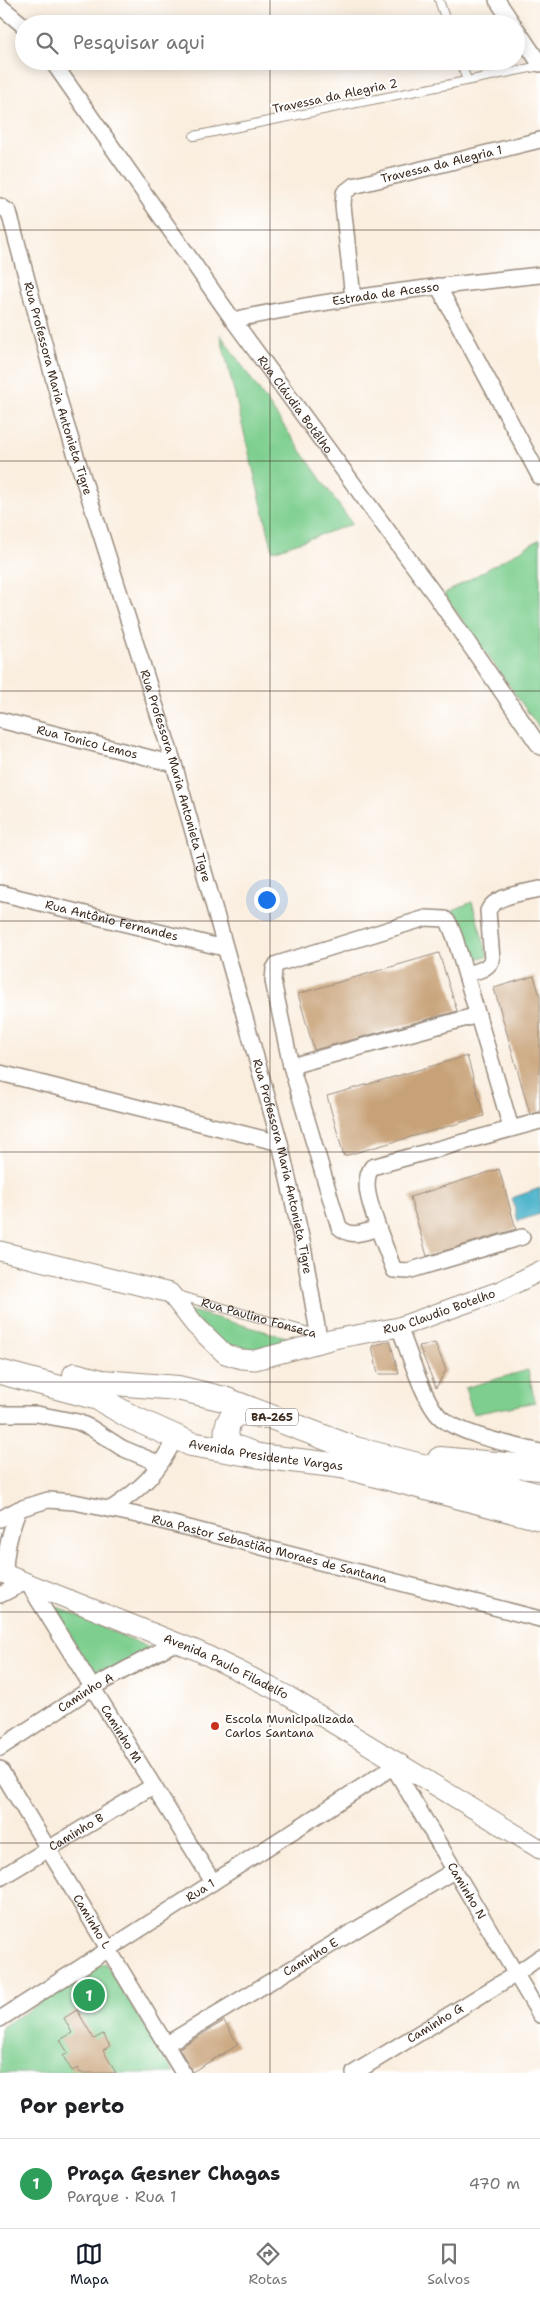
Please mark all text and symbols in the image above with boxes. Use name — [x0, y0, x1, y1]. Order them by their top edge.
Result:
search box — [15, 15, 525, 70]
icon: search — [33, 29, 61, 57]
text: Pesquisar aqui — [73, 30, 205, 55]
street label: Travessa da Alegria 2 — [271, 75, 399, 117]
street label: Travessa da Alegria 1 — [379, 142, 504, 187]
street label: Estrada de Acesso — [331, 278, 440, 309]
street label: Rua Professora Maria Antonieta Tigre — [20, 280, 96, 497]
street label: Rua Cláudia Botêlho — [254, 352, 337, 457]
street label: Rua Professora Maria Antonieta Tigre — [137, 668, 215, 884]
street label: Rua Tonico Lemos — [35, 722, 139, 763]
your location — [254, 887, 280, 913]
street label: Rua Antônio Fernandes — [44, 896, 180, 944]
street label: Rua Professora Maria Antonieta Tigre — [249, 1057, 316, 1275]
street label: Rua Claudio Botelho — [382, 1285, 497, 1338]
street label: Rua Paulino Fonseca — [199, 1294, 319, 1342]
road number: BA-265 — [246, 1408, 298, 1425]
street label: Avenida Presidente Vargas — [187, 1436, 344, 1474]
street label: Rua Pastor Sebastião Moraes de Santana — [150, 1511, 389, 1587]
street label: Avenida Paulo Filadelfo — [161, 1630, 291, 1703]
street label: Caminho A — [55, 1669, 117, 1716]
street label: Caminho M — [97, 1702, 146, 1766]
place label: Escola Municipalizada Carlos Santana — [225, 1711, 355, 1741]
marker: Escola Municipalizada Carlos Santana — [209, 1720, 221, 1732]
street label: Caminho B — [46, 1809, 107, 1855]
street label: Caminho N — [444, 1860, 490, 1922]
street label: Rua 1 — [183, 1875, 218, 1906]
street label: Caminho L — [69, 1891, 115, 1952]
street label: Caminho E — [280, 1934, 341, 1980]
pin: 1 — [73, 1976, 105, 2014]
street label: Caminho G — [404, 2000, 466, 2047]
text: Por perto — [20, 2092, 124, 2120]
text: Praça Gesner Chagas — [67, 2161, 280, 2186]
text: 1 — [32, 2173, 40, 2194]
text: 470 m — [469, 2173, 520, 2194]
text: Parque · Rua 1 — [67, 2186, 177, 2207]
tab: Mapa — [70, 2240, 109, 2288]
tab: Rotas — [248, 2240, 287, 2288]
tab: Salvos — [427, 2240, 470, 2288]

